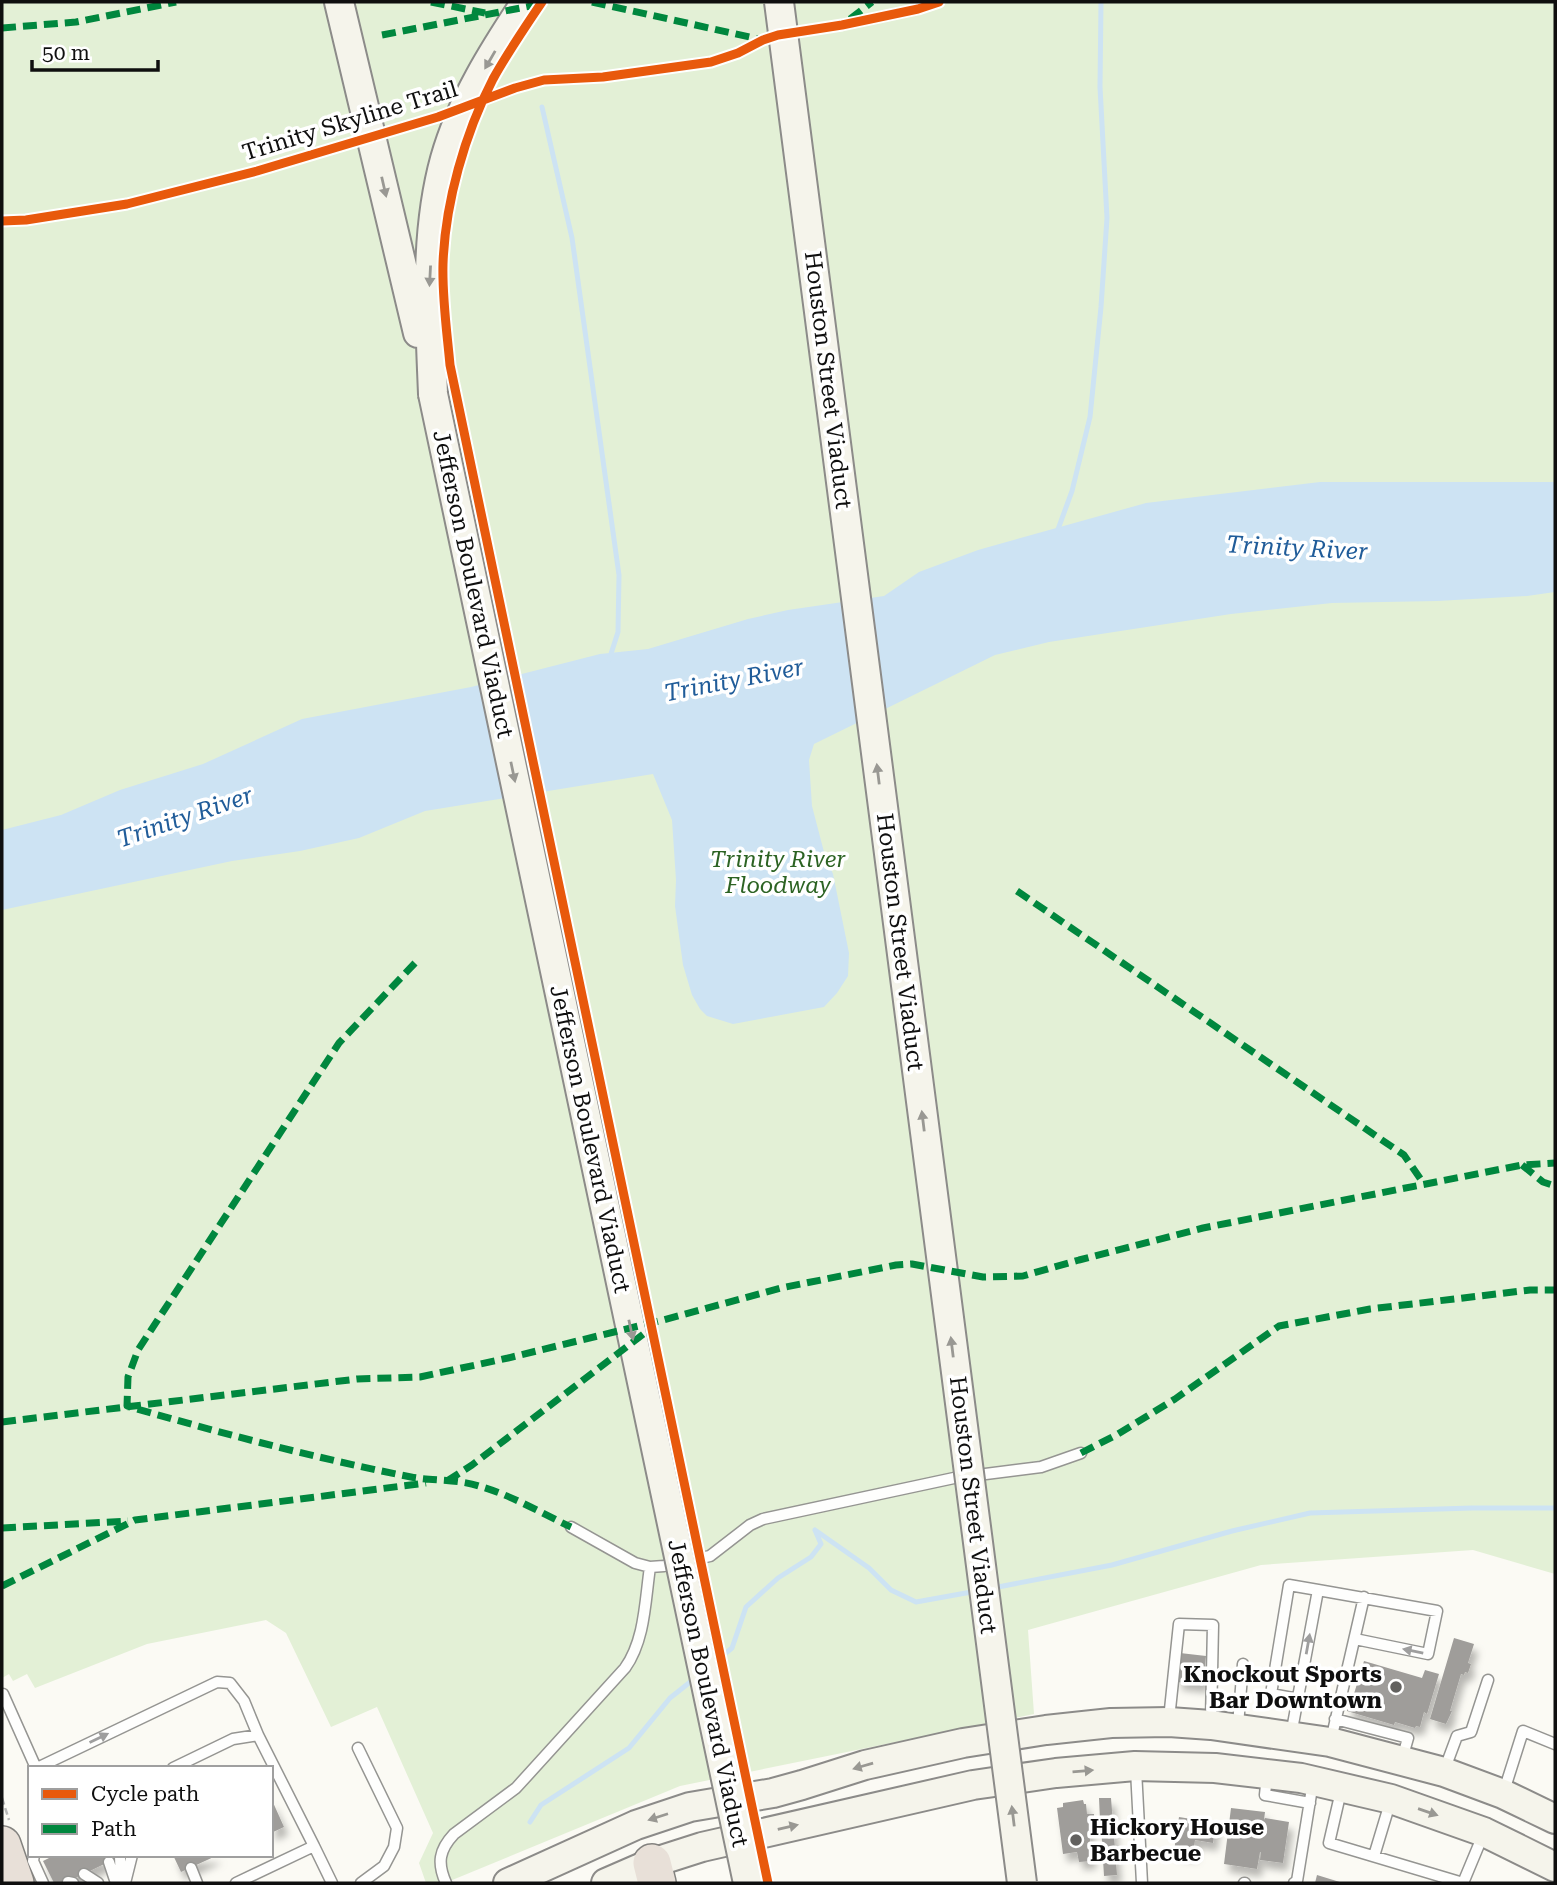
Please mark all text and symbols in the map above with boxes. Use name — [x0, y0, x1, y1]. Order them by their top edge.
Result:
scale bar — [32, 28, 158, 72]
text: 50 m — [42, 41, 90, 65]
one-way arrow — [484, 50, 496, 69]
street label: Trinity Skyline Trail — [239, 75, 461, 167]
one-way arrow — [378, 176, 389, 198]
street label: Houston Street Viaduct — [799, 250, 857, 511]
one-way arrow — [424, 265, 435, 287]
street label: Jefferson Boulevard Viaduct — [427, 428, 519, 741]
water label: Trinity River — [1225, 530, 1369, 566]
water label: Trinity River — [662, 653, 806, 707]
one-way arrow — [507, 761, 518, 783]
one-way arrow — [873, 763, 884, 785]
water label: Trinity River — [113, 781, 257, 853]
street label: Houston Street Viaduct — [871, 812, 929, 1073]
park label: Trinity River Floodway — [710, 846, 846, 899]
street label: Jefferson Boulevard Viaduct — [544, 983, 636, 1296]
one-way arrow — [918, 1110, 929, 1132]
one-way arrow — [625, 1319, 636, 1341]
one-way arrow — [947, 1336, 958, 1358]
street label: Houston Street Viaduct — [944, 1375, 1002, 1636]
street label: Jefferson Boulevard Viaduct — [662, 1537, 754, 1850]
one-way arrow — [1303, 1633, 1314, 1655]
one-way arrow — [1402, 1646, 1424, 1657]
place label: Knockout Sports Bar Downtown — [1183, 1661, 1383, 1714]
marker: Knockout Sports Bar Downtown — [1388, 1679, 1404, 1695]
one-way arrow — [89, 1733, 109, 1744]
one-way arrow — [852, 1761, 874, 1772]
one-way arrow — [1073, 1765, 1095, 1776]
legend — [28, 1766, 273, 1857]
text: Cycle path — [91, 1782, 200, 1806]
one-way arrow — [1007, 1804, 1018, 1826]
one-way arrow — [1418, 1807, 1439, 1818]
one-way arrow — [648, 1813, 669, 1823]
place label: Hickory House Barbecue — [1090, 1814, 1264, 1867]
text: Path — [91, 1817, 137, 1841]
one-way arrow — [777, 1822, 799, 1833]
marker: Hickory House Barbecue — [1068, 1832, 1084, 1848]

